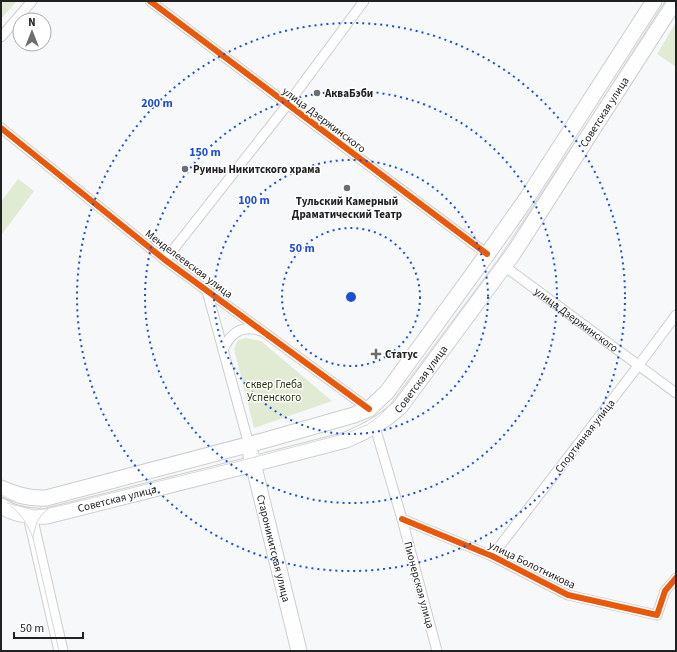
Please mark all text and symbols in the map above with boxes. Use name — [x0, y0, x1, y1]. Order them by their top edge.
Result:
north arrow — [12, 12, 52, 52]
text: N — [28, 15, 36, 30]
street label: Советская улица — [576, 74, 632, 150]
street label: улица Дзержинского — [279, 84, 369, 156]
place label: АкваБэби — [324, 86, 373, 101]
marker: АкваБэби — [312, 88, 322, 98]
text: 200 m — [141, 95, 173, 112]
text: 150 m — [189, 144, 221, 161]
place label: Руины Никитского храма — [193, 162, 320, 177]
marker: Руины Никитского храма — [180, 164, 190, 174]
marker: Тульский Камерный Драматический Театр — [342, 183, 352, 193]
text: 100 m — [238, 192, 270, 209]
place label: Тульский Камерный Драматический Театр — [292, 194, 402, 222]
street label: Менделеевская улица — [142, 226, 236, 302]
text: 50 m — [289, 240, 315, 257]
street label: улица Дзержинского — [531, 283, 622, 356]
centre of rings — [344, 290, 358, 304]
street label: Советская улица — [391, 342, 451, 416]
place label: Статус — [385, 347, 418, 362]
marker: Статус — [370, 348, 382, 360]
park label: сквер Глеба Успенского — [246, 377, 302, 405]
street label: Спортивная улица — [552, 396, 618, 476]
street label: Советская улица — [76, 481, 158, 516]
street label: Староникитская улица — [253, 493, 294, 603]
street label: улица Болотникова — [486, 537, 578, 593]
street label: Пионерская улица — [400, 540, 438, 630]
scale bar — [14, 614, 83, 640]
text: 50 m — [20, 620, 44, 637]

